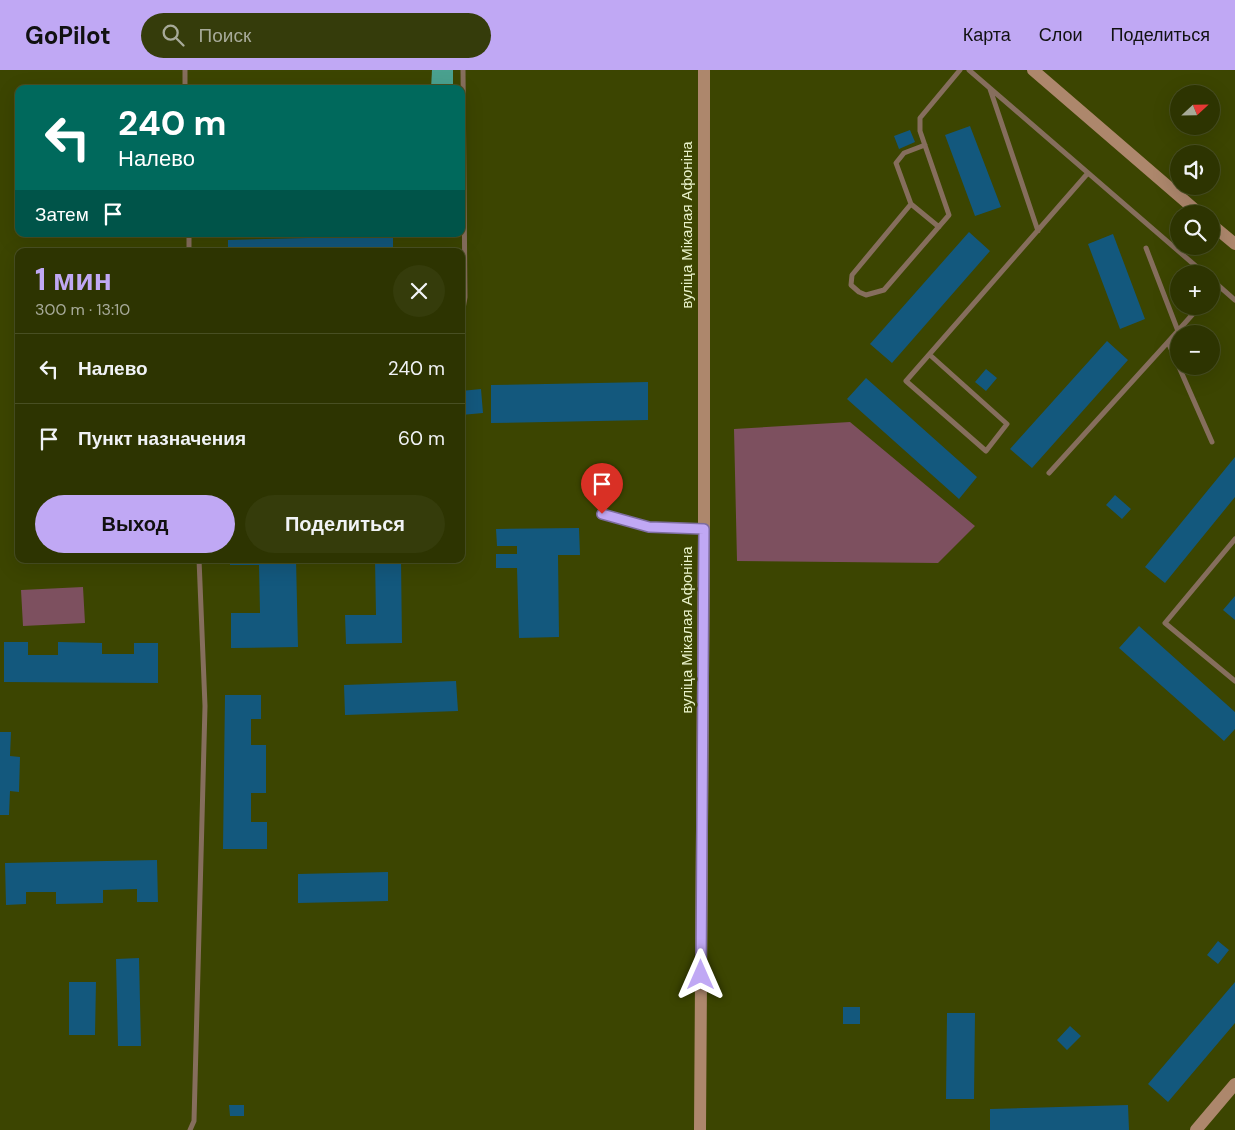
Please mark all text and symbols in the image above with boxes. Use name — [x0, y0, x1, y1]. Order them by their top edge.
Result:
search box — [141, 13, 491, 58]
text: GoPilot — [25, 20, 111, 51]
icon: search — [159, 21, 187, 49]
text: Поиск — [199, 23, 251, 48]
text: Карта — [963, 23, 1011, 47]
text: Слои — [1039, 23, 1083, 47]
text: Поделиться — [1111, 23, 1210, 47]
north arrow — [1170, 85, 1220, 135]
map controls — [1170, 85, 1220, 375]
text: 240 m — [118, 100, 227, 146]
icon: left — [35, 105, 100, 170]
street label: вуліца Мікалая Афоніна — [677, 141, 697, 309]
text: Налево — [118, 144, 195, 173]
button: sound — [1170, 145, 1220, 195]
icon: arrive — [99, 200, 127, 228]
text: Затем — [35, 202, 89, 227]
button: search — [1170, 205, 1220, 255]
text: 1 мин — [35, 260, 112, 299]
button: close — [393, 265, 445, 317]
button: + — [1170, 265, 1220, 315]
text: 300 m · 13:10 — [35, 299, 130, 320]
button: − — [1170, 325, 1220, 375]
icon: left — [35, 355, 63, 383]
text: Налево — [78, 356, 148, 381]
text: 240 m — [388, 356, 445, 381]
icon: arrive — [35, 425, 63, 453]
text: Пункт назначения — [78, 426, 246, 451]
text: 60 m — [398, 426, 445, 451]
pin — [581, 463, 623, 514]
icon: arrive — [588, 470, 616, 498]
button: Выход — [35, 495, 235, 553]
button: Поделиться — [245, 495, 445, 553]
street label: вуліца Мікалая Афоніна — [677, 546, 697, 714]
position arrow — [674, 948, 726, 1000]

